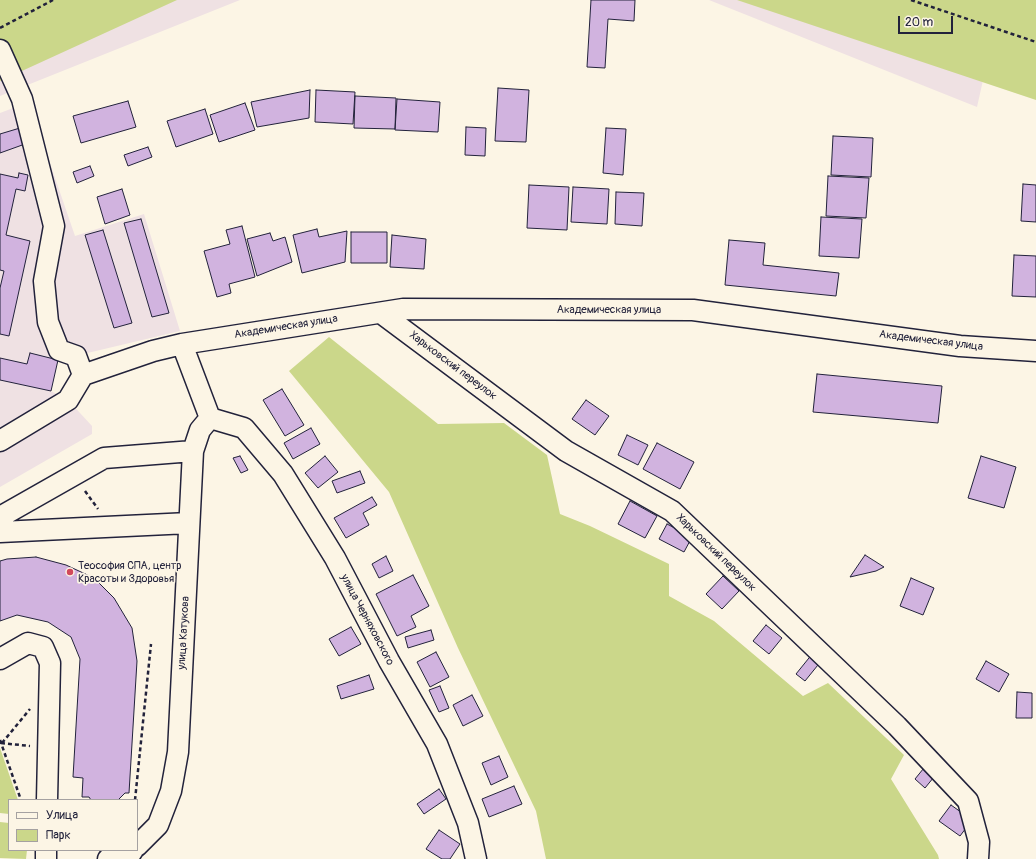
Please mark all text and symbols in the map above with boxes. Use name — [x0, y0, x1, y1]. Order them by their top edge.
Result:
scale bar — [900, 8, 955, 34]
text: 20 m — [905, 15, 933, 30]
street label: Академическая улица — [557, 303, 661, 317]
street label: Академическая улица — [233, 312, 339, 342]
street label: Академическая улица — [878, 328, 984, 354]
street label: Харьковский переулок — [407, 329, 499, 403]
street label: Харьковский переулок — [673, 512, 759, 594]
place label: Теософия СПА, центр Красоты и Здоровья — [78, 559, 181, 585]
marker: Теософия СПА, центр Красоты и Здоровья — [65, 567, 75, 577]
street label: улица Черняховского — [337, 572, 397, 668]
street label: улица Катукова — [175, 596, 193, 670]
legend — [8, 799, 138, 851]
text: Улица — [46, 808, 78, 823]
text: Парк — [46, 828, 71, 843]

